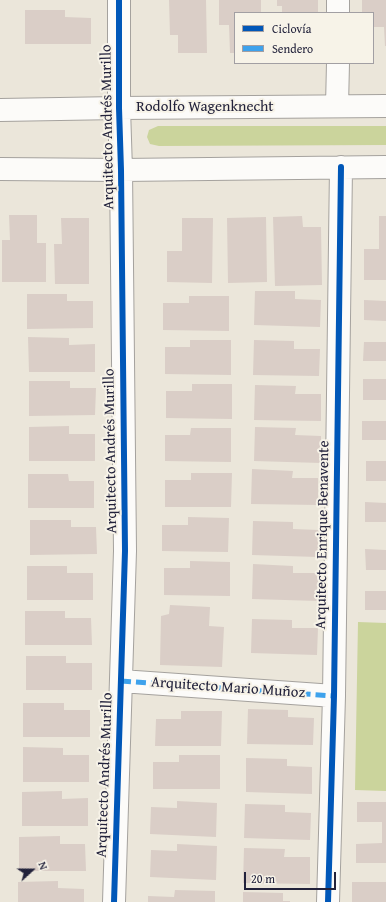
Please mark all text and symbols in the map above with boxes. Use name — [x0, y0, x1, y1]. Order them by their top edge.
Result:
legend — [234, 12, 374, 64]
text: Ciclovía — [272, 20, 311, 37]
text: Sendero — [272, 40, 313, 57]
street label: Arquitecto Andrés Murillo — [98, 44, 118, 210]
street label: Rodolfo Wagenknecht — [136, 98, 274, 116]
street label: Arquitecto Andrés Murillo — [101, 368, 121, 534]
street label: Arquitecto Enrique Benavente — [312, 440, 334, 630]
street label: Arquitecto Mario Muñoz — [150, 674, 306, 702]
street label: Arquitecto Andrés Murillo — [93, 692, 117, 858]
north arrow — [12, 850, 52, 890]
text: N — [34, 859, 52, 872]
scale bar — [246, 864, 338, 890]
text: 20 m — [251, 870, 275, 887]

